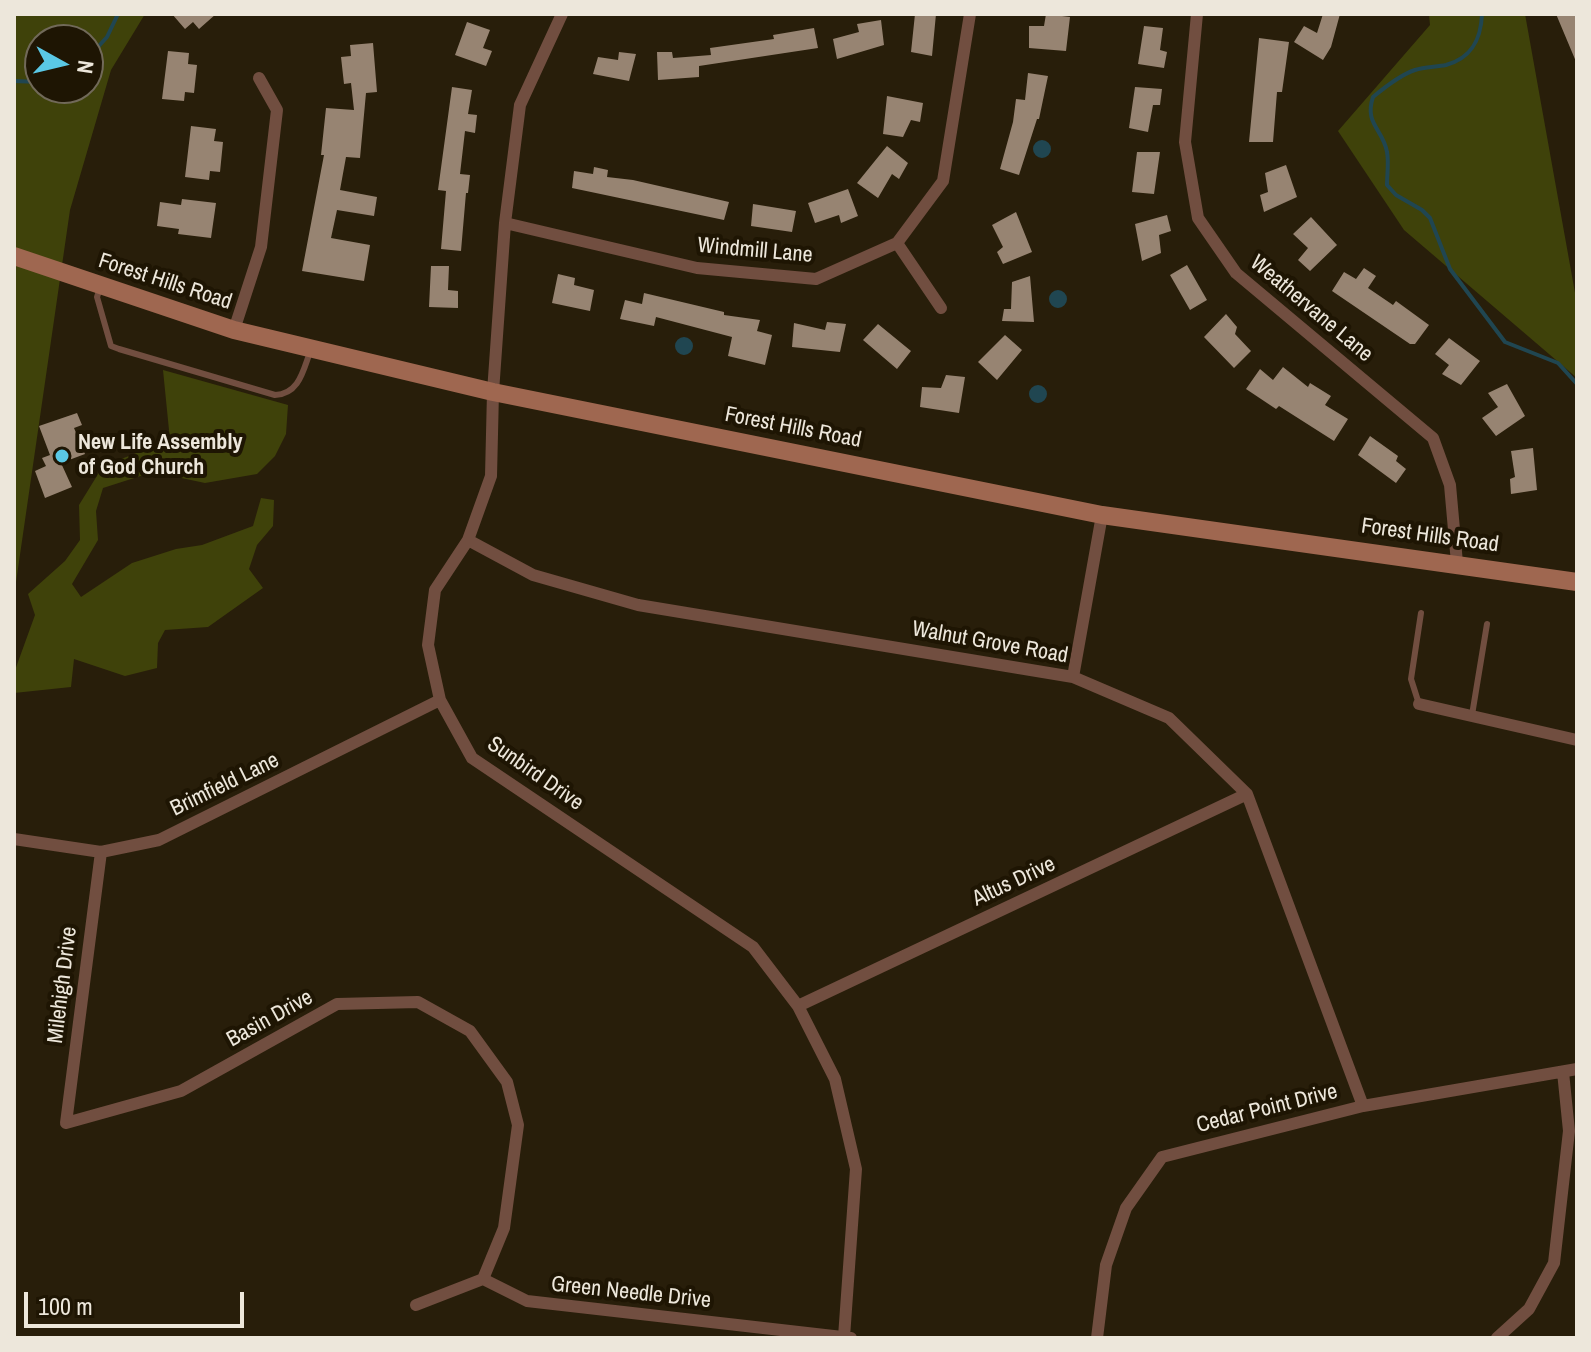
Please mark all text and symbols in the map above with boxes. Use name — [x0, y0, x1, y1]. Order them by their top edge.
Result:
north arrow — [24, 24, 104, 104]
text: N — [70, 59, 102, 76]
street label: Windmill Lane — [696, 233, 814, 269]
street label: Forest Hills Road — [95, 248, 235, 316]
street label: Weathervane Lane — [1244, 250, 1378, 368]
street label: Forest Hills Road — [723, 402, 863, 454]
place label: New Life Assembly of God Church — [78, 430, 242, 482]
marker: New Life Assembly of God Church — [53, 447, 71, 465]
street label: Forest Hills Road — [1360, 513, 1500, 559]
street label: Walnut Grove Road — [910, 616, 1070, 670]
street label: Sunbird Drive — [482, 731, 588, 817]
street label: Brimfield Lane — [166, 747, 284, 823]
street label: Altus Drive — [968, 851, 1060, 913]
street label: Milehigh Drive — [43, 925, 83, 1045]
street label: Basin Drive — [222, 985, 318, 1053]
street label: Cedar Point Drive — [1194, 1079, 1340, 1139]
street label: Green Needle Drive — [550, 1271, 712, 1315]
scale bar — [28, 1276, 248, 1326]
text: 100 m — [38, 1290, 93, 1322]

